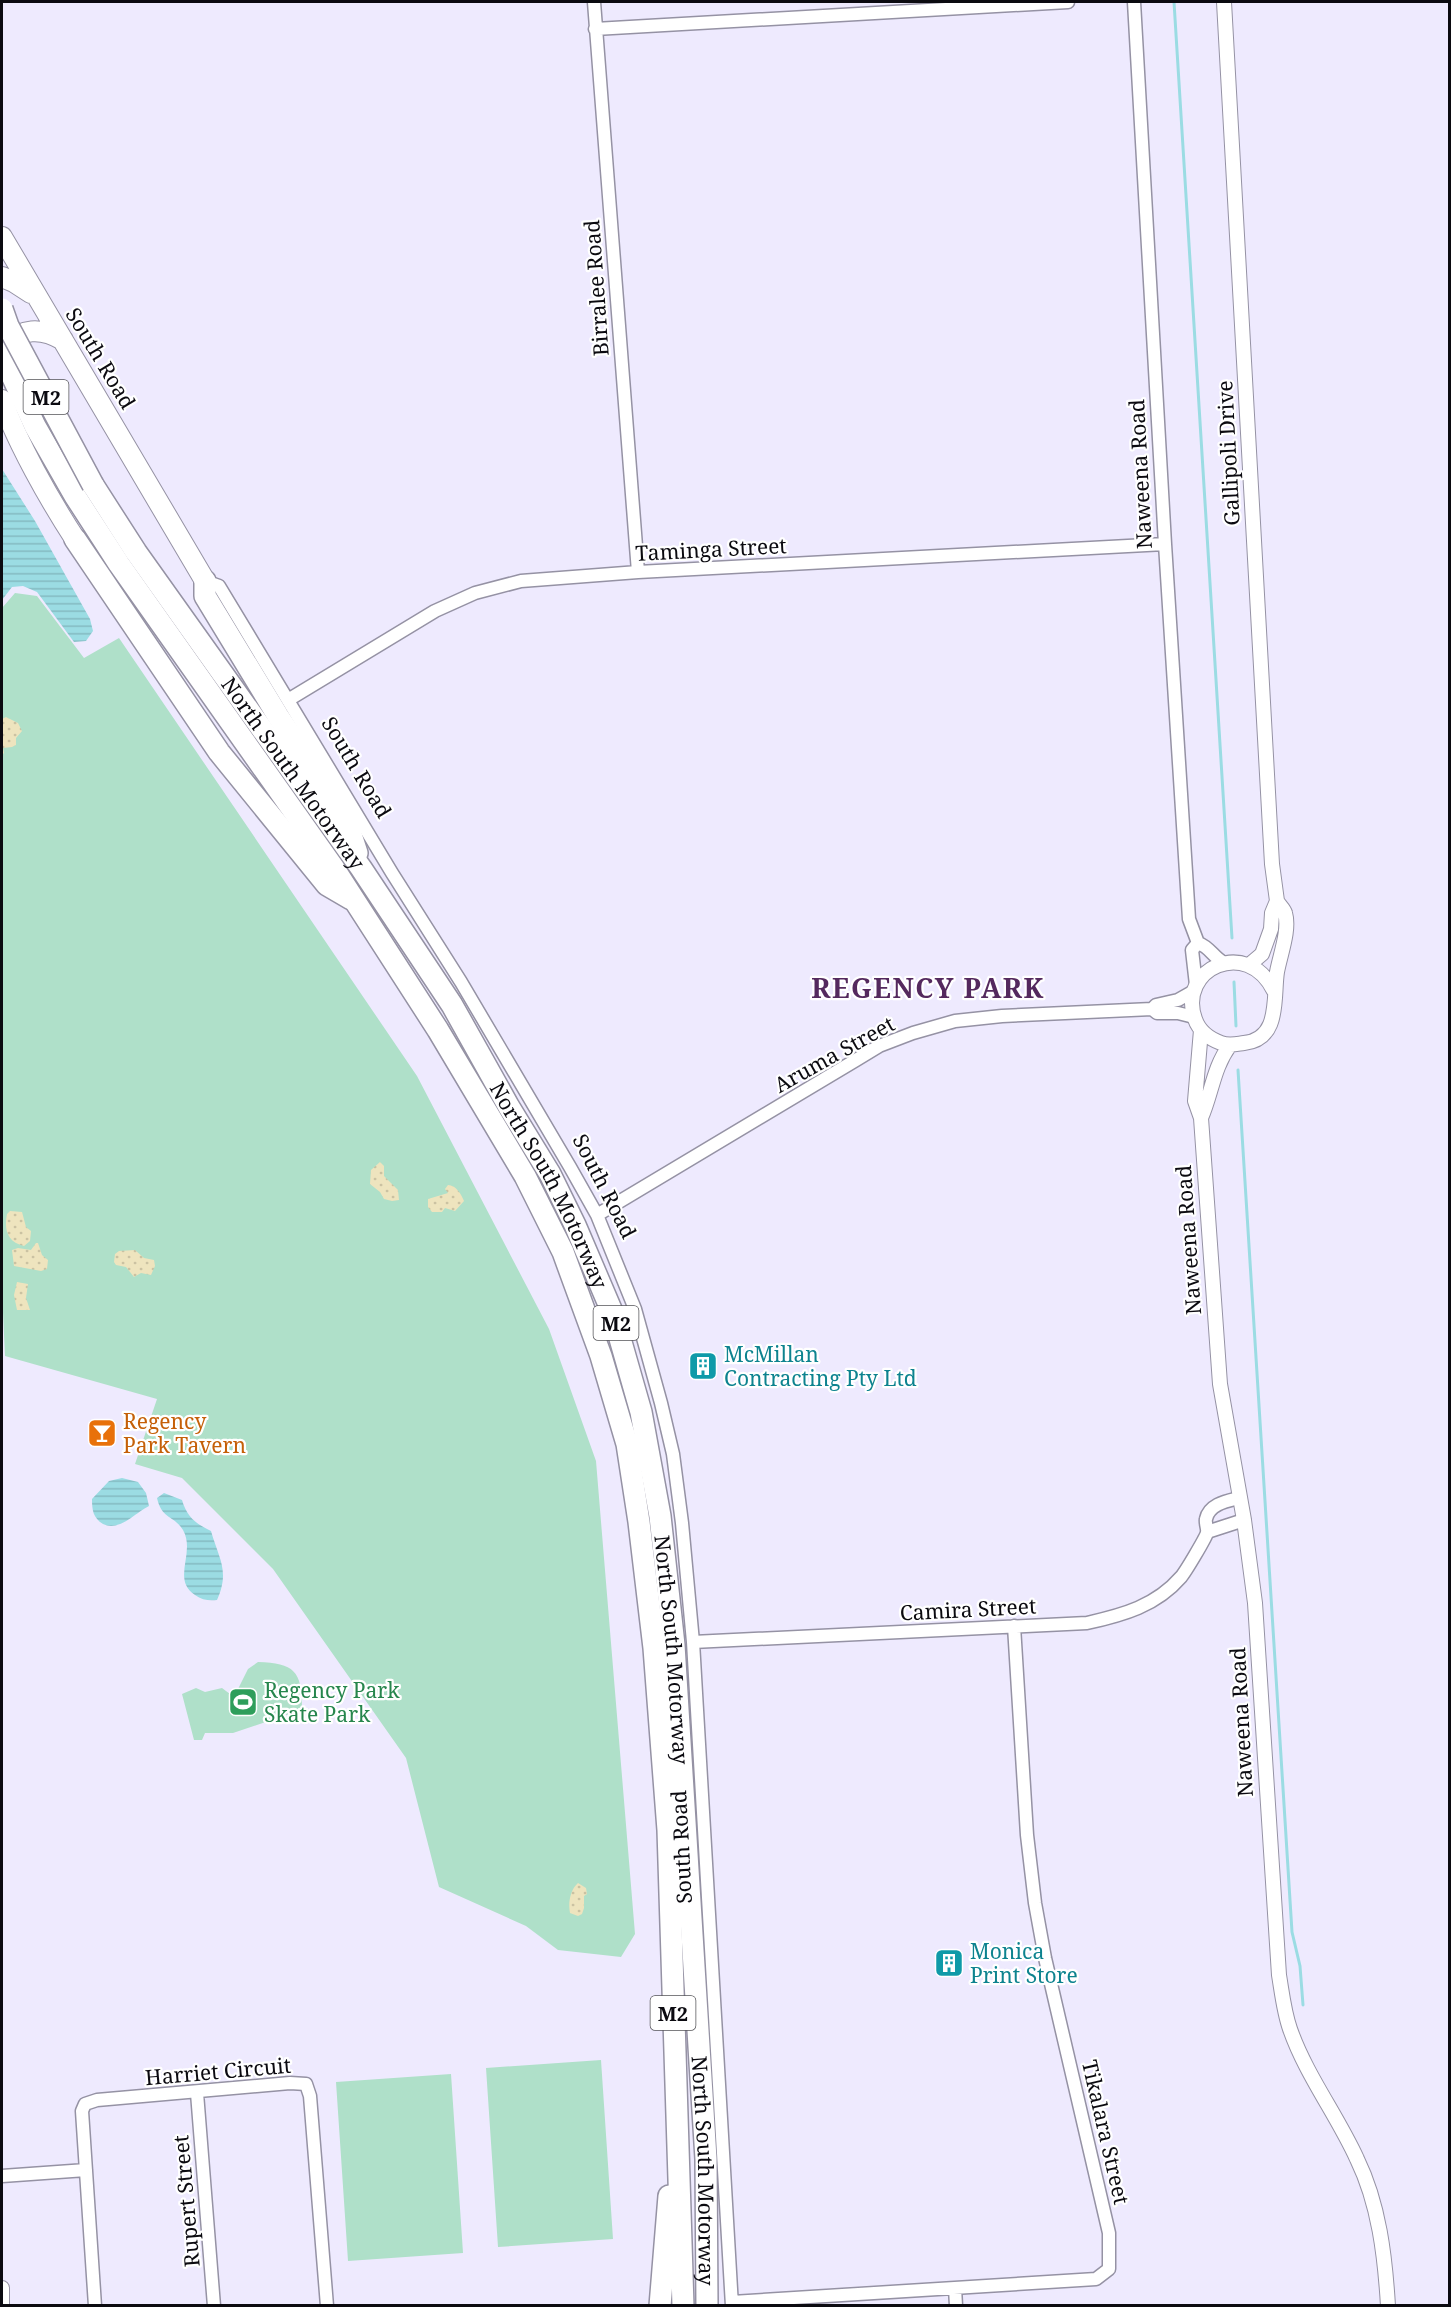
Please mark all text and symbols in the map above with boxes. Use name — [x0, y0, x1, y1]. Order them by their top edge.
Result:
street label: Birralee Road — [577, 219, 615, 357]
street label: South Road — [60, 302, 142, 414]
road number: M2 — [24, 380, 68, 414]
street label: Gallipoli Drive — [1210, 380, 1246, 526]
street label: Naweena Road — [1122, 398, 1158, 550]
street label: Taminga Street — [635, 531, 787, 567]
street label: North South Motorway — [215, 671, 372, 875]
street label: South Road — [316, 711, 398, 823]
district label: REGENCY PARK — [811, 969, 1045, 1006]
street label: Aruma Street — [769, 1009, 899, 1099]
street label: North South Motorway — [484, 1077, 615, 1293]
street label: South Road — [567, 1129, 643, 1243]
street label: Naweena Road — [1169, 1164, 1207, 1316]
road number: M2 — [594, 1306, 638, 1340]
place label: McMillan Contracting Pty Ltd — [724, 1340, 917, 1392]
building icon: McMillan Contracting Pty Ltd — [687, 1350, 719, 1382]
place label: Regency Park Tavern — [123, 1407, 246, 1459]
bar icon: Regency Park Tavern — [86, 1417, 118, 1449]
street label: North South Motorway — [648, 1534, 695, 1765]
street label: Camira Street — [899, 1591, 1037, 1627]
street label: Naweena Road — [1223, 1646, 1259, 1798]
place label: Regency Park Skate Park — [264, 1676, 400, 1728]
sports icon: Regency Park Skate Park — [227, 1686, 259, 1718]
street label: South Road — [664, 1789, 698, 1904]
place label: Monica Print Store — [970, 1937, 1078, 1989]
building icon: Monica Print Store — [933, 1947, 965, 1979]
road number: M2 — [650, 1996, 696, 2030]
street label: Harriet Circuit — [144, 2051, 292, 2091]
street label: North South Motorway — [686, 2055, 721, 2286]
street label: Tikalara Street — [1076, 2057, 1136, 2207]
street label: Rupert Street — [166, 2134, 206, 2268]

